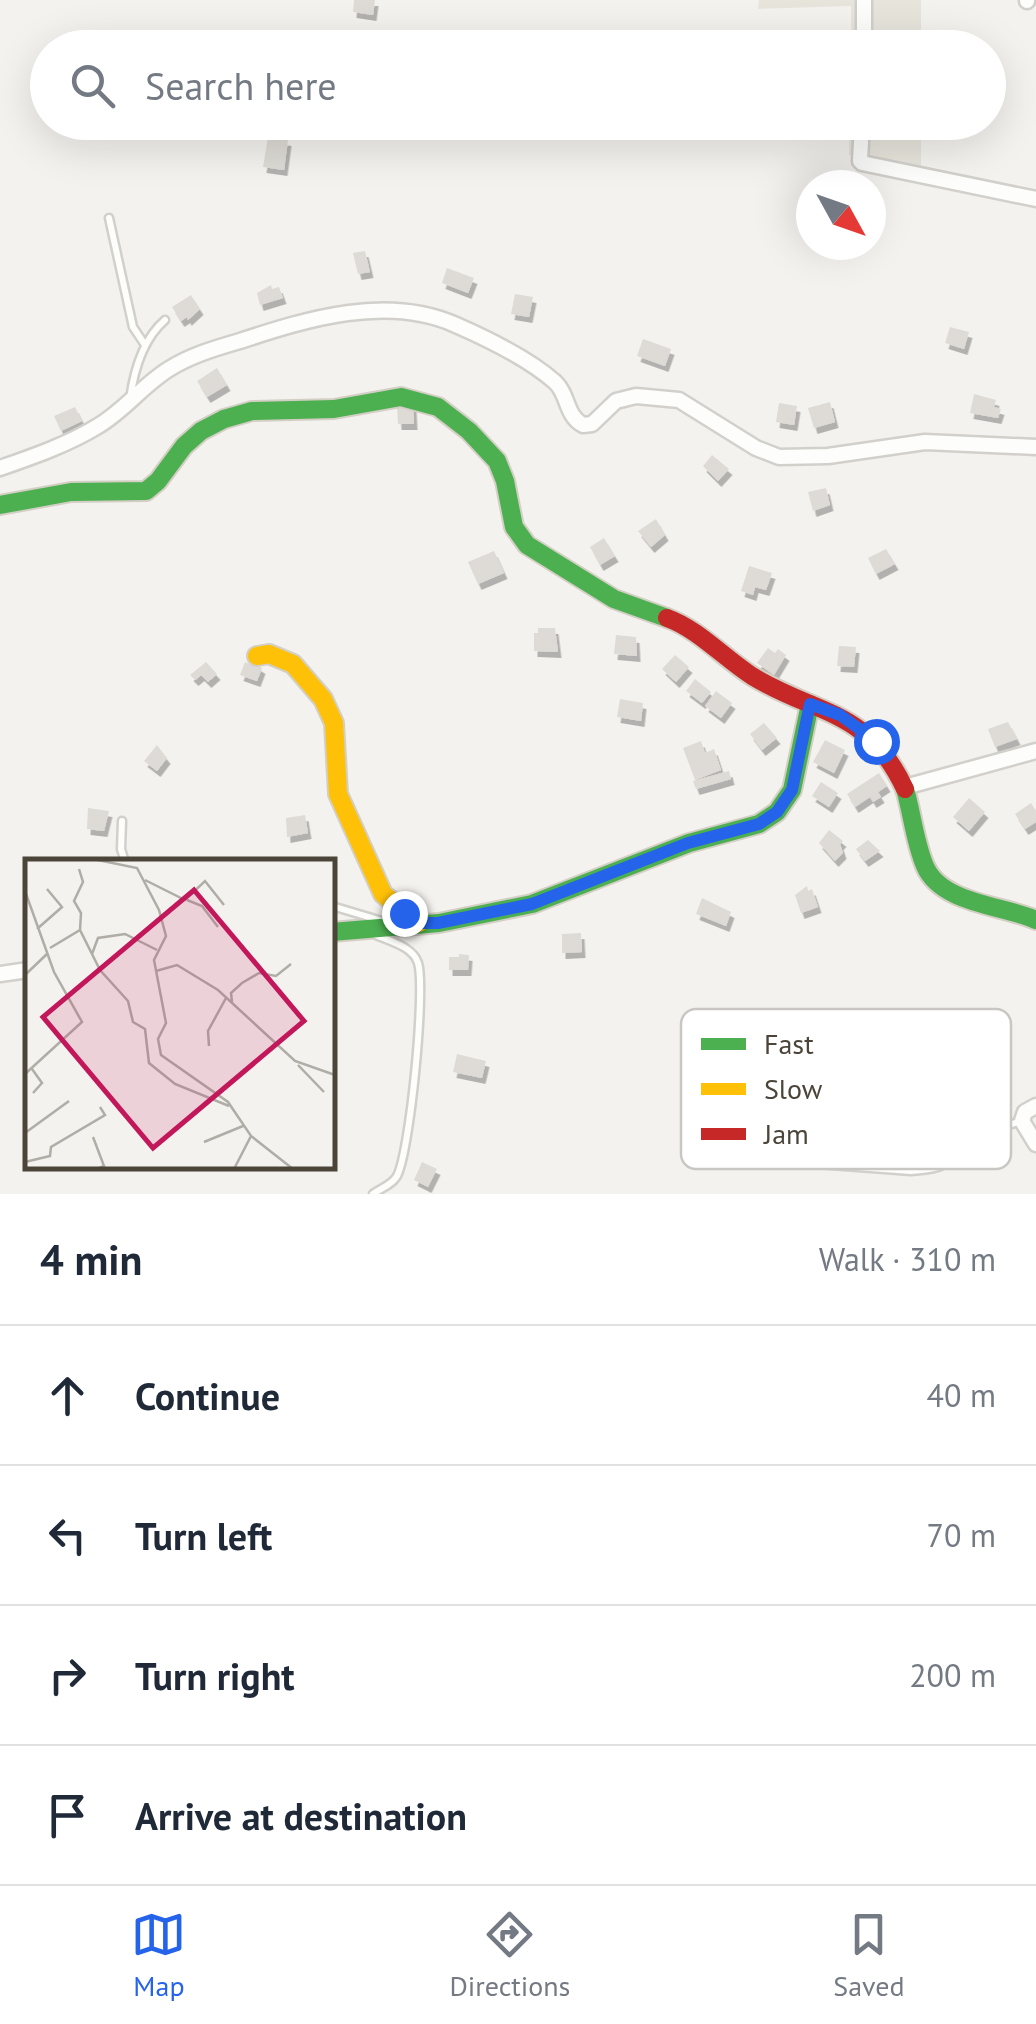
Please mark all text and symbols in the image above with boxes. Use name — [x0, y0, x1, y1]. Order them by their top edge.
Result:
search box — [30, 30, 1006, 140]
icon: search — [65, 58, 120, 113]
text: Search here — [145, 61, 337, 110]
north arrow — [796, 170, 886, 260]
route start — [854, 719, 900, 765]
inset map — [25, 859, 335, 1169]
route end — [382, 891, 428, 937]
legend — [681, 1009, 1011, 1169]
text: Fast — [764, 1025, 814, 1062]
text: Slow — [764, 1070, 823, 1107]
text: Jam — [763, 1115, 809, 1152]
text: 4 min — [40, 1232, 142, 1287]
text: Walk · 310 m — [819, 1238, 996, 1280]
icon: ahead — [40, 1368, 95, 1423]
text: Continue — [135, 1371, 280, 1420]
text: 40 m — [927, 1374, 996, 1416]
icon: left — [40, 1508, 95, 1563]
text: Turn left — [135, 1511, 272, 1560]
text: 70 m — [927, 1514, 996, 1556]
icon: right — [40, 1648, 95, 1703]
text: Turn right — [135, 1651, 295, 1700]
text: 200 m — [909, 1654, 996, 1696]
icon: arrive — [40, 1788, 95, 1843]
text: Arrive at destination — [135, 1791, 467, 1840]
tab: Map — [131, 1907, 186, 2004]
tab: Directions — [449, 1907, 570, 2004]
tab: Saved — [833, 1907, 905, 2004]

